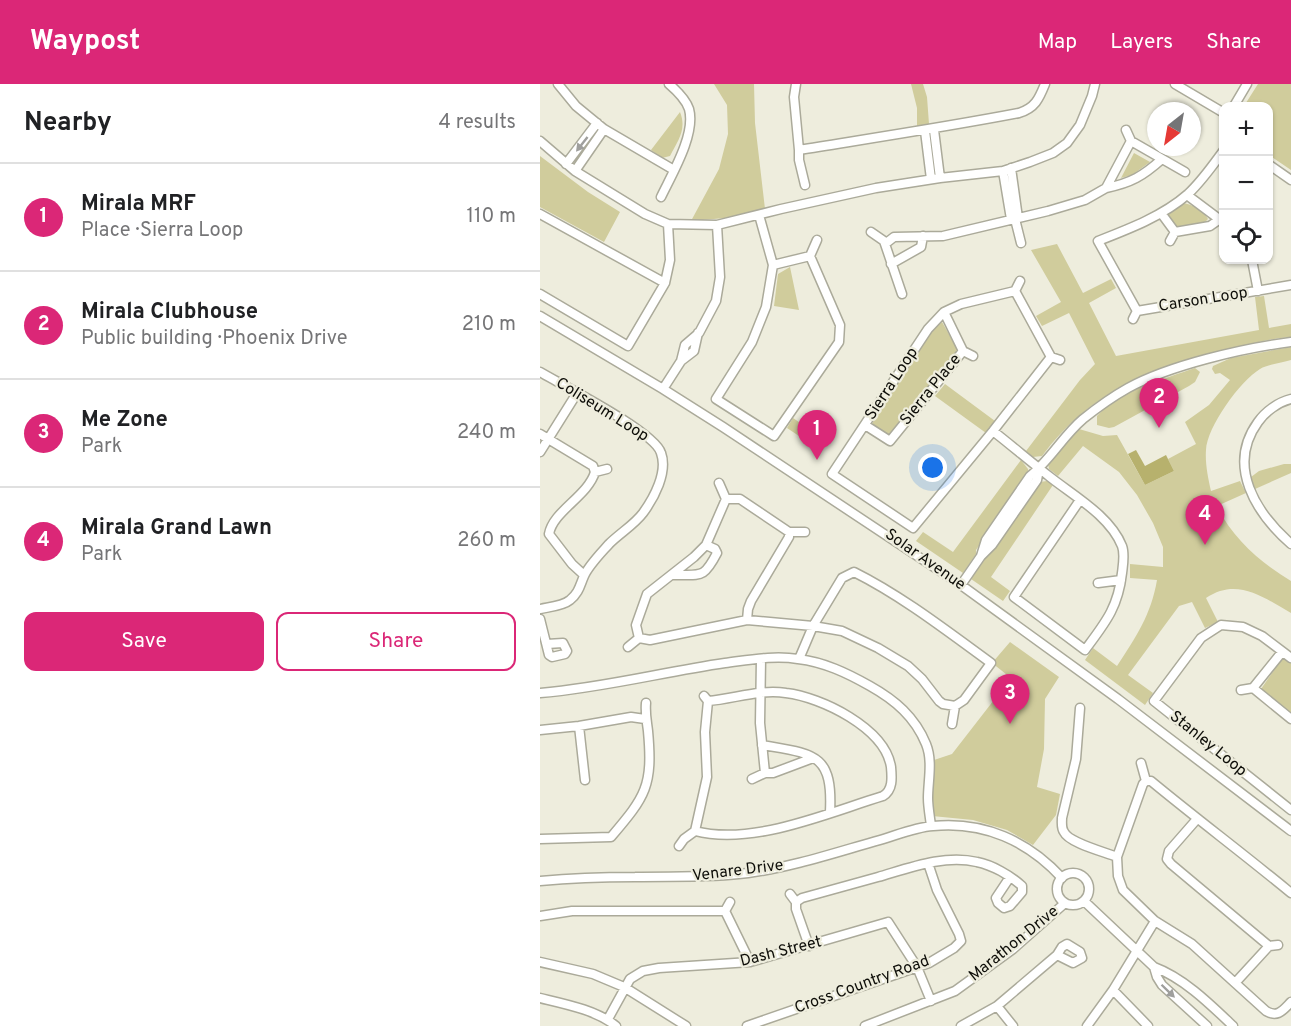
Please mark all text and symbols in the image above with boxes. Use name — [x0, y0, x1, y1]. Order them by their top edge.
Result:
text: Waypost — [30, 24, 140, 60]
text: Map — [1038, 29, 1077, 56]
text: Layers — [1110, 29, 1173, 56]
text: Share — [1206, 29, 1261, 56]
north arrow — [1147, 102, 1201, 156]
map controls — [1219, 102, 1273, 264]
button: + — [1219, 102, 1273, 156]
text: Nearby — [24, 107, 112, 140]
text: 4 results — [439, 110, 516, 136]
one-way arrow — [576, 136, 588, 151]
button: − — [1219, 156, 1273, 210]
text: Mirala MRF — [81, 191, 196, 218]
text: 1 — [40, 204, 48, 230]
text: 110 m — [467, 204, 516, 230]
button: locate — [1219, 210, 1273, 264]
text: Place · Sierra Loop — [81, 218, 243, 244]
street label: Carson Loop — [1157, 283, 1249, 317]
text: Mirala Clubhouse — [81, 299, 258, 326]
text: 2 — [37, 312, 50, 338]
text: 210 m — [462, 312, 516, 338]
text: Public building · Phoenix Drive — [81, 326, 348, 352]
street label: Sierra Loop — [861, 344, 923, 424]
street label: Sierra Place — [896, 350, 966, 430]
street label: Coliseum Loop — [552, 373, 652, 447]
pin: 2 — [1140, 378, 1178, 428]
text: Me Zone — [81, 407, 168, 434]
pin: 1 — [798, 410, 836, 460]
text: 3 — [38, 420, 50, 446]
text: 240 m — [457, 420, 516, 446]
text: Park — [81, 434, 122, 460]
your location — [918, 453, 947, 482]
pin: 4 — [1186, 496, 1224, 545]
text: Mirala Grand Lawn — [81, 515, 272, 542]
street label: Solar Avenue — [881, 525, 969, 595]
text: 4 — [37, 528, 50, 554]
text: 260 m — [457, 528, 516, 554]
text: Park — [81, 542, 122, 568]
button: Save — [24, 612, 264, 671]
button: Share — [276, 612, 516, 671]
pin: 3 — [990, 674, 1030, 724]
street label: Stanley Loop — [1165, 707, 1251, 781]
street label: Venare Drive — [691, 855, 785, 887]
street label: Marathon Drive — [965, 902, 1063, 986]
street label: Dash Street — [738, 932, 824, 972]
street label: Cross Country Road — [792, 951, 932, 1019]
one-way arrow — [1161, 983, 1175, 997]

